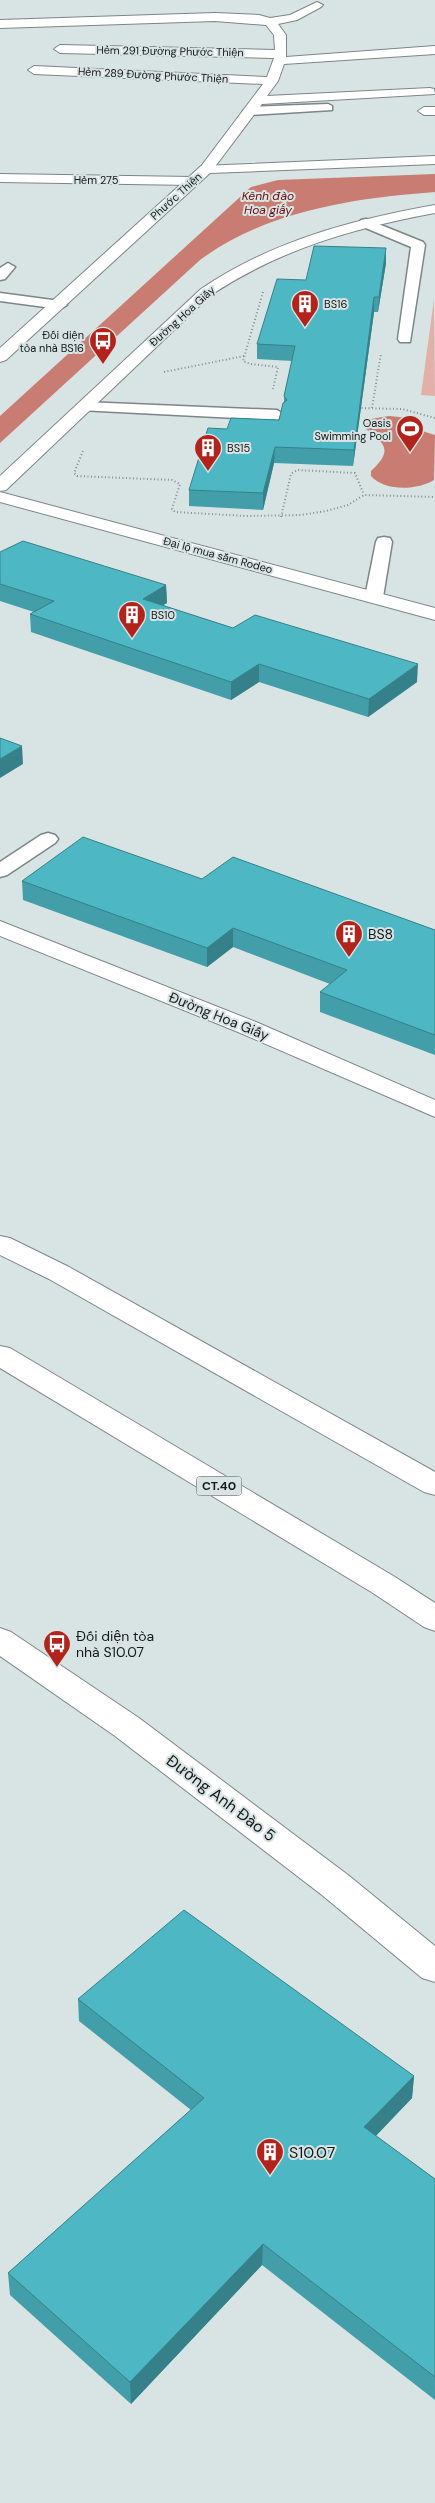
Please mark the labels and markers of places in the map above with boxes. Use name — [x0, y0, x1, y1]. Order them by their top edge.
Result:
building icon: BS16 — [290, 289, 320, 328]
place label: BS16 — [324, 297, 347, 311]
bus stop icon: Đối diện tòa nhà BS16 — [88, 326, 118, 365]
place label: Đối diện tòa nhà BS16 — [20, 328, 84, 355]
sports icon: Oasis Swimming Pool — [395, 414, 425, 453]
place label: Oasis Swimming Pool — [314, 416, 391, 443]
building icon: BS15 — [193, 433, 223, 472]
place label: BS15 — [227, 441, 250, 455]
building icon: BS10 — [117, 600, 147, 639]
place label: BS10 — [151, 608, 175, 622]
building icon: BS8 — [334, 919, 364, 958]
place label: BS8 — [368, 925, 393, 943]
place label: Đối diện tòa nhà S10.07 — [76, 1627, 154, 1661]
bus stop icon: Đối diện tòa nhà S10.07 — [42, 1629, 72, 1668]
building icon: S10.07 — [255, 2137, 285, 2176]
place label: S10.07 — [289, 2142, 335, 2163]

